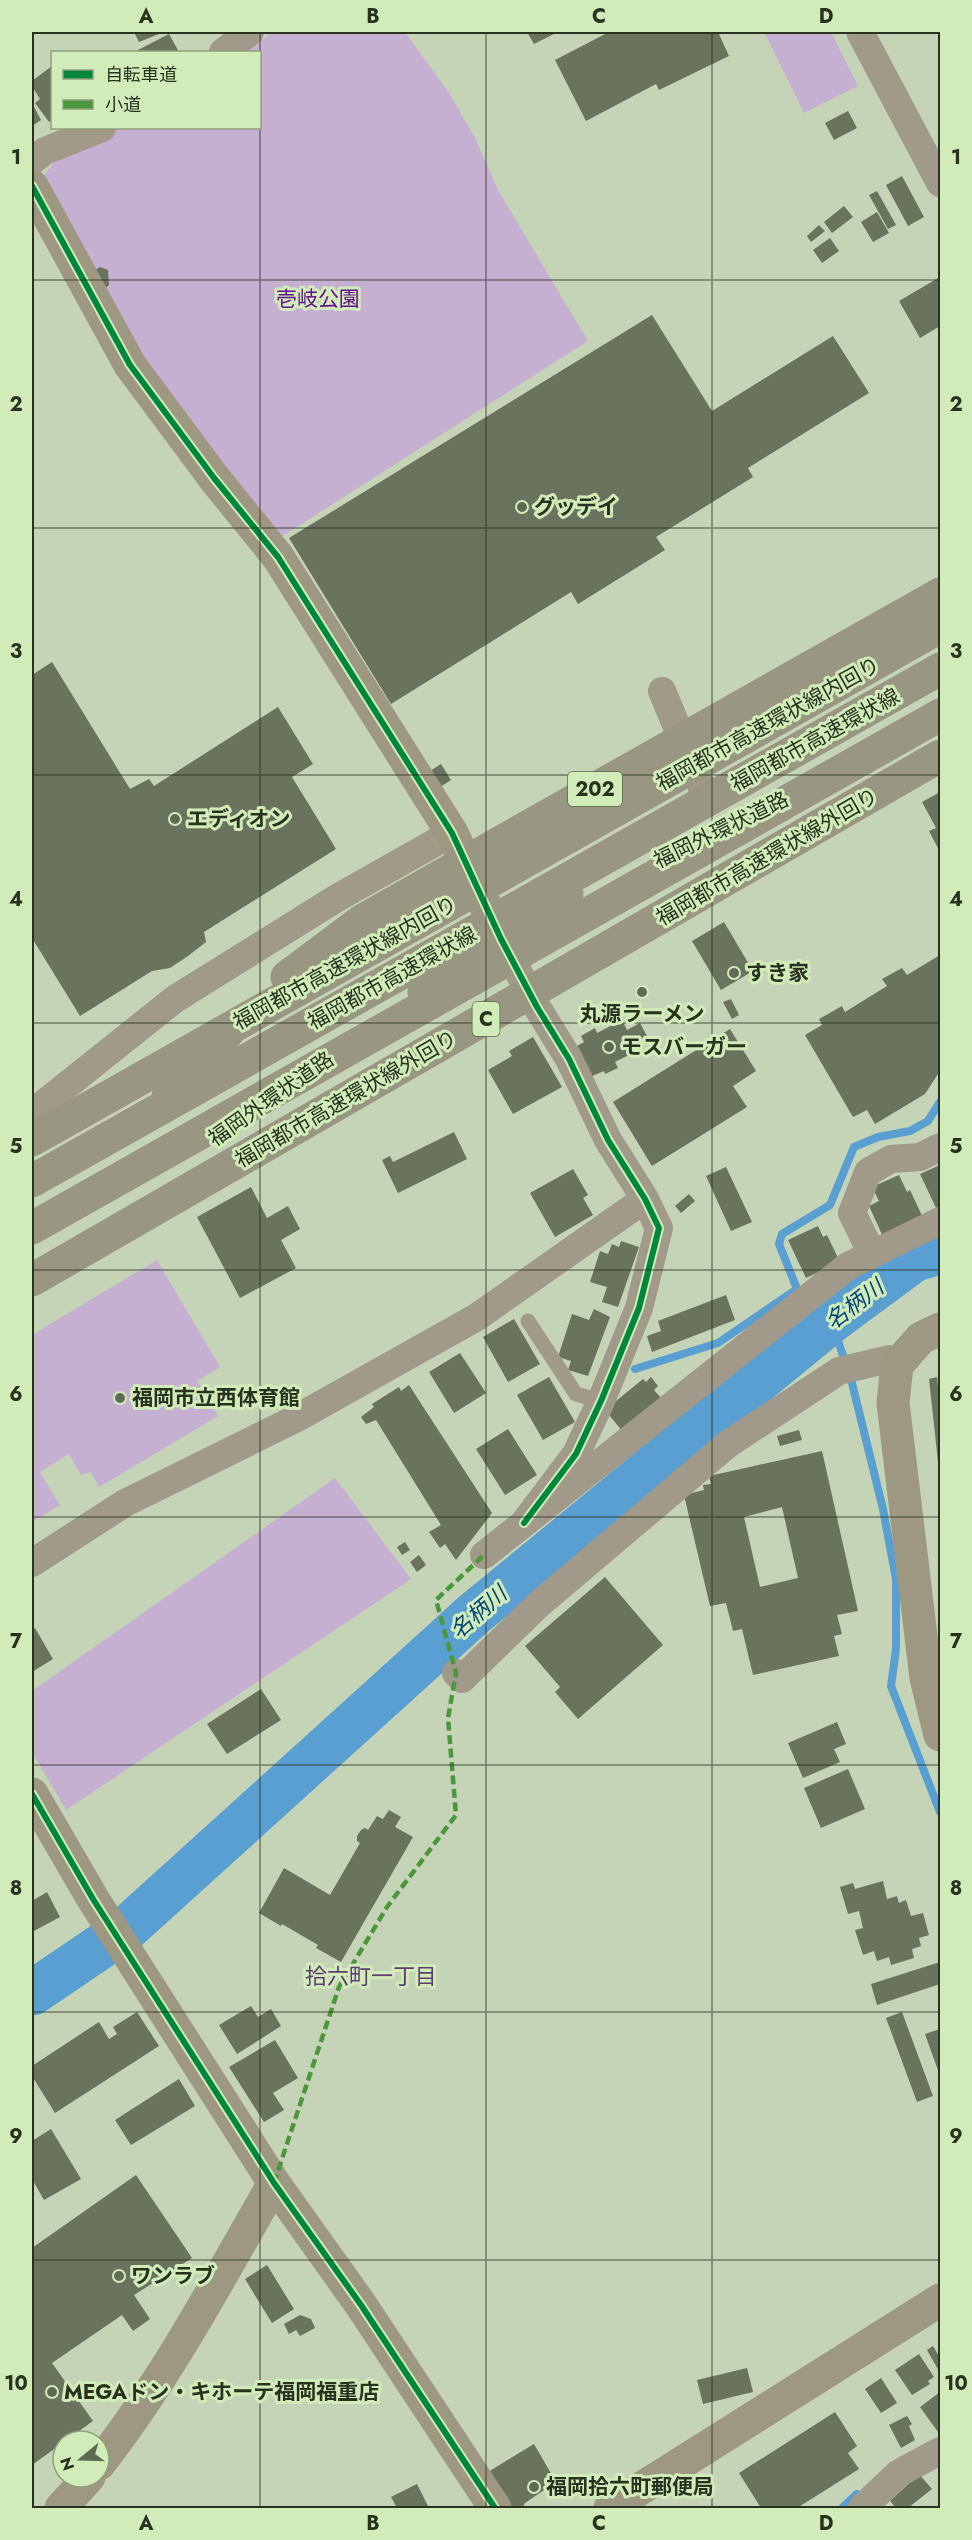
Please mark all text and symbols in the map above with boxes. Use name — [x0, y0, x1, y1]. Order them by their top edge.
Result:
text: A — [138, 2, 154, 31]
text: B — [366, 2, 380, 31]
text: C — [592, 2, 606, 31]
text: D — [819, 2, 833, 31]
legend — [51, 51, 261, 129]
text: 自転車道 — [105, 62, 177, 88]
text: 小道 — [105, 92, 141, 118]
text: 1 — [11, 143, 21, 172]
text: 1 — [951, 143, 961, 172]
park label: 壱岐公園 — [276, 284, 360, 314]
text: 2 — [9, 390, 23, 419]
text: 2 — [949, 390, 963, 419]
place label: グッデイ — [534, 492, 618, 522]
marker: グッデイ — [515, 500, 529, 514]
text: 3 — [10, 637, 22, 666]
text: 3 — [950, 637, 962, 666]
street label: 福岡都市高速環状線内回り — [652, 652, 884, 796]
street label: 福岡都市高速環状線 — [726, 683, 904, 797]
road number: 202 — [568, 772, 622, 806]
street label: 福岡都市高速環状線外回り — [650, 781, 884, 933]
street label: 福岡外環状道路 — [648, 784, 794, 876]
place label: エディオン — [187, 804, 291, 834]
marker: エディオン — [168, 812, 182, 826]
text: 4 — [9, 885, 23, 914]
text: 4 — [949, 885, 963, 914]
street label: 福岡都市高速環状線内回り — [229, 891, 461, 1035]
street label: 福岡都市高速環状線 — [303, 921, 481, 1035]
place label: すき家 — [746, 958, 809, 988]
marker: すき家 — [727, 966, 741, 980]
marker: 丸源ラーメン — [635, 985, 649, 999]
place label: 丸源ラーメン — [579, 999, 705, 1029]
road number: C — [472, 1002, 500, 1036]
street label: 福岡都市高速環状線外回り — [229, 1023, 463, 1175]
place label: モスバーガー — [621, 1032, 747, 1062]
marker: モスバーガー — [602, 1040, 616, 1054]
street label: 福岡外環状道路 — [202, 1045, 340, 1153]
text: 5 — [10, 1132, 23, 1161]
text: 5 — [950, 1132, 963, 1161]
water label: 名柄川 — [818, 1270, 892, 1337]
text: 6 — [9, 1380, 23, 1409]
text: 6 — [949, 1380, 963, 1409]
place label: 福岡市立西体育館 — [132, 1383, 300, 1413]
marker: 福岡市立西体育館 — [113, 1391, 127, 1405]
water label: 名柄川 — [443, 1577, 515, 1646]
text: 7 — [10, 1627, 23, 1656]
text: 7 — [950, 1627, 963, 1656]
text: 8 — [10, 1874, 22, 1903]
text: 8 — [950, 1874, 962, 1903]
district label: 拾六町一丁目 — [305, 1960, 437, 1992]
text: 9 — [9, 2122, 23, 2151]
text: 9 — [949, 2122, 963, 2151]
place label: ワンラブ — [131, 2261, 215, 2291]
marker: ワンラブ — [112, 2269, 126, 2283]
text: 10 — [4, 2369, 28, 2398]
text: 10 — [944, 2369, 968, 2398]
place label: MEGAドン・キホーテ福岡福重店 — [64, 2377, 379, 2407]
marker: MEGAドン・キホーテ福岡福重店 — [45, 2385, 59, 2399]
north arrow — [51, 2429, 111, 2489]
text: N — [54, 2454, 80, 2473]
place label: 福岡拾六町郵便局 — [546, 2472, 714, 2502]
marker: 福岡拾六町郵便局 — [527, 2480, 541, 2494]
text: A — [138, 2509, 154, 2538]
text: B — [366, 2509, 380, 2538]
text: C — [592, 2509, 606, 2538]
text: D — [819, 2509, 833, 2538]

